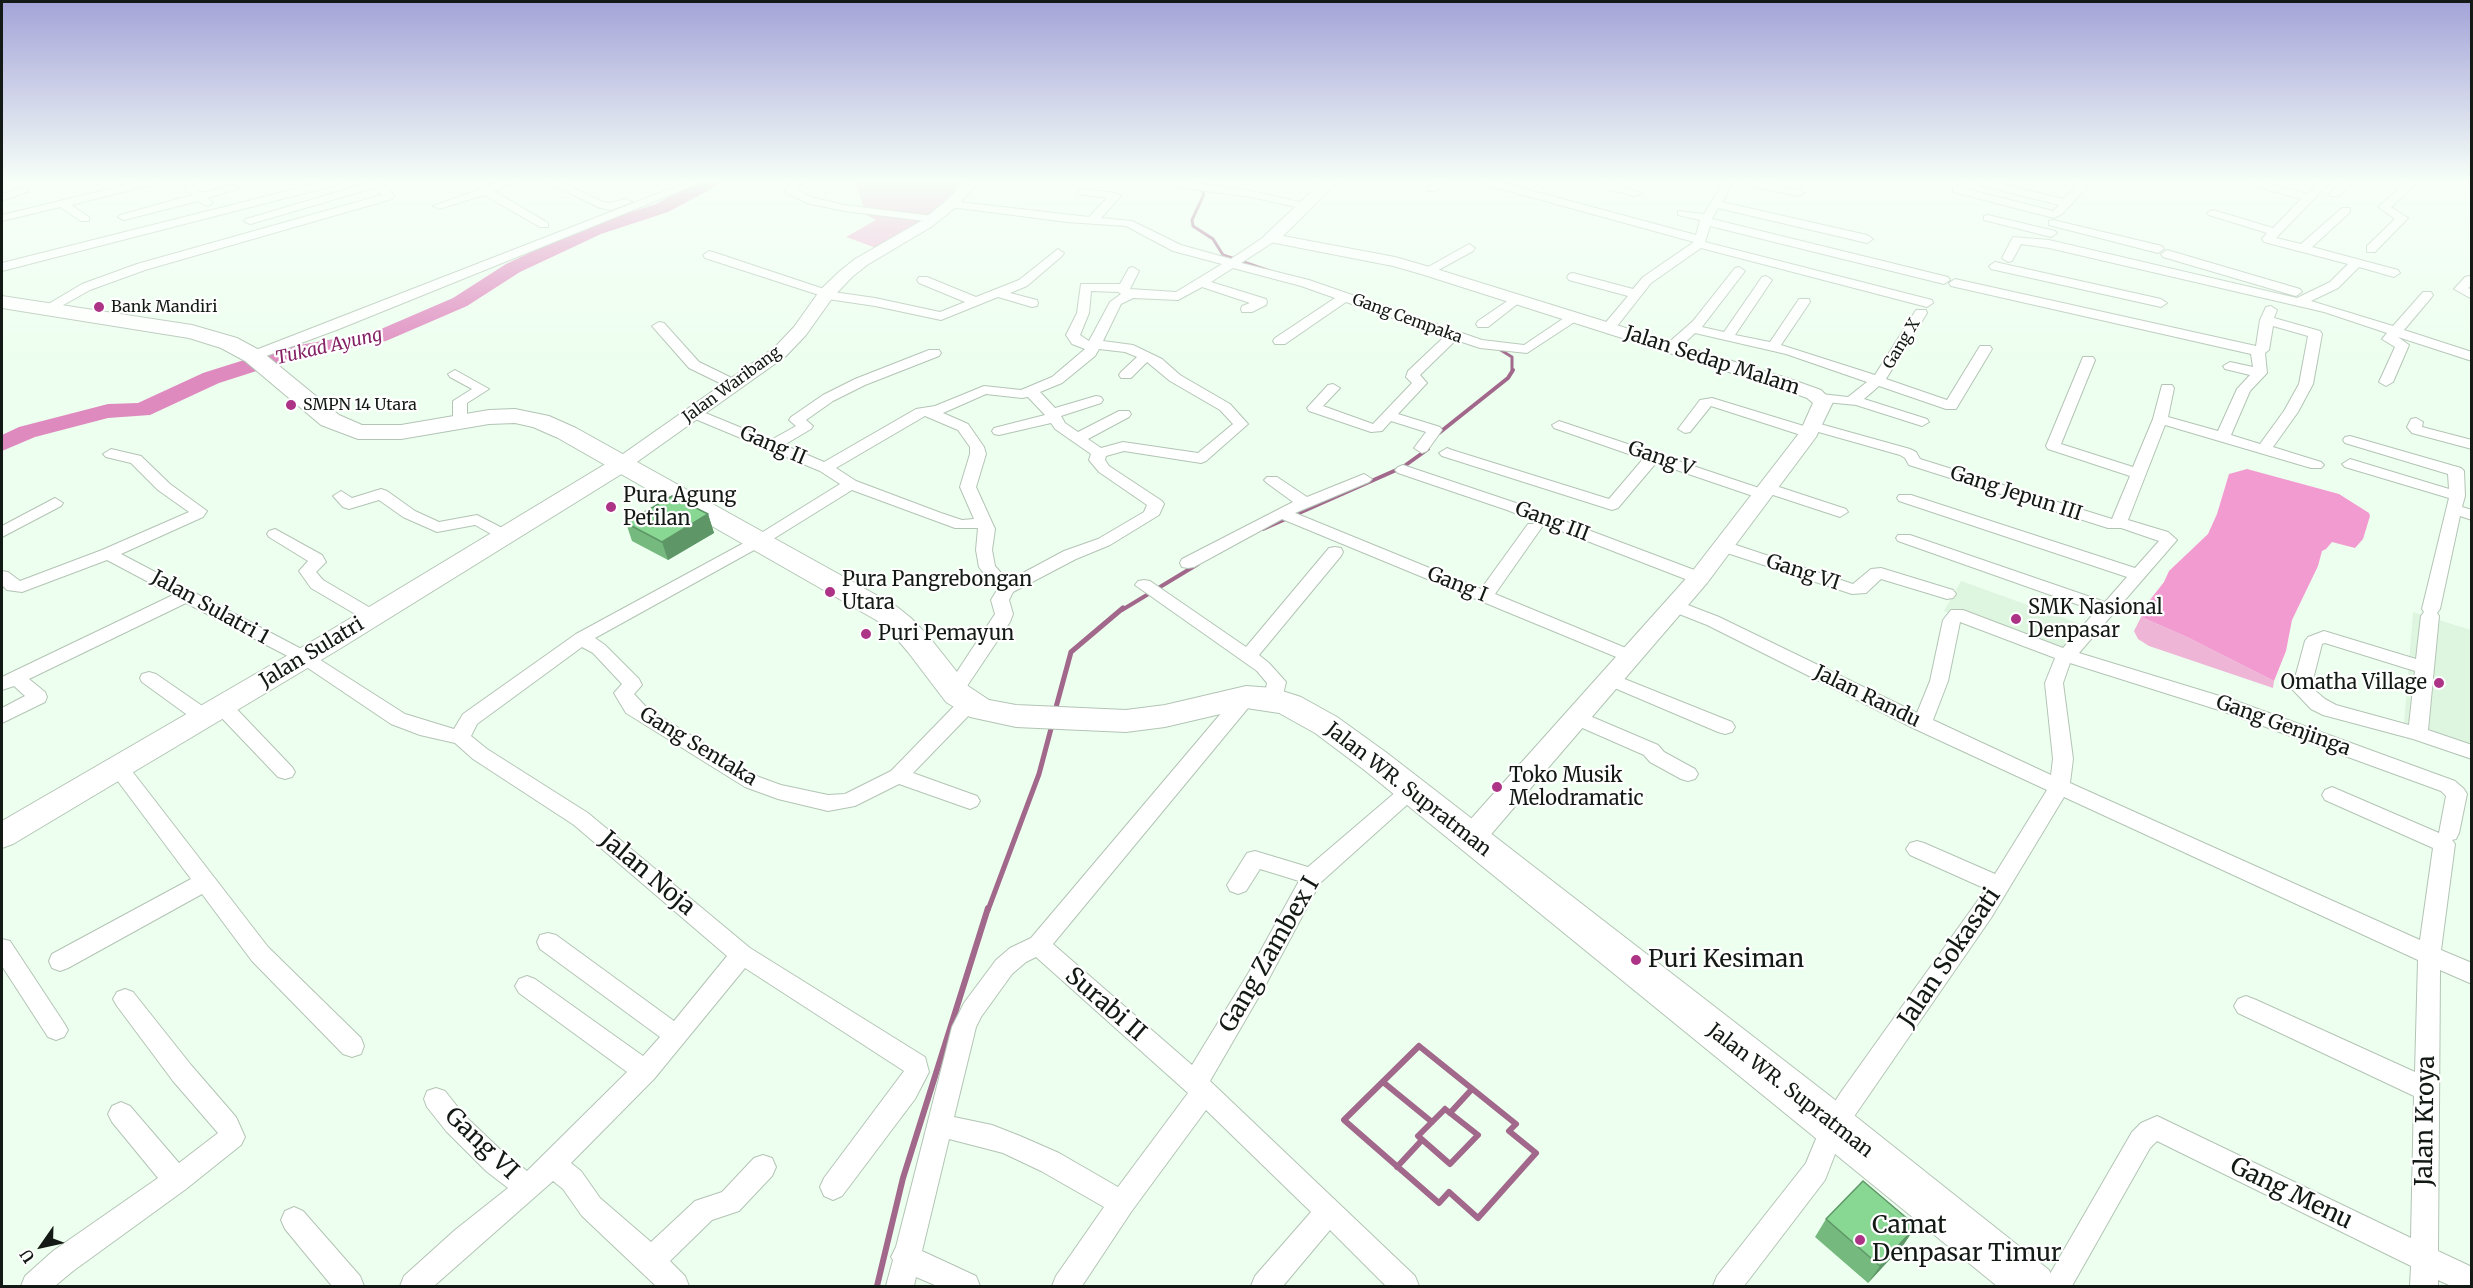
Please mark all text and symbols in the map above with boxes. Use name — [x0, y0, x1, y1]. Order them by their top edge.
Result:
street label: Gang Cempaka — [1349, 290, 1465, 348]
place label: Bank Mandiri — [111, 297, 218, 317]
marker: Bank Mandiri — [92, 300, 106, 314]
street label: Gang X — [1879, 315, 1925, 373]
street label: Jalan Sedap Malam — [1621, 321, 1803, 401]
water label: Tukad Ayung — [274, 324, 384, 370]
street label: Jalan Waribang — [679, 343, 785, 427]
place label: SMPN 14 Utara — [303, 395, 417, 415]
marker: SMPN 14 Utara — [284, 398, 298, 412]
street label: Gang II — [736, 421, 810, 471]
street label: Gang V — [1625, 437, 1697, 481]
street label: Gang Jepun III — [1947, 461, 2085, 527]
place label: Pura Agung Petilan — [623, 484, 736, 531]
street label: Gang III — [1512, 497, 1592, 547]
marker: Pura Agung Petilan — [604, 500, 618, 514]
street label: Gang VI — [1763, 550, 1843, 596]
street label: Gang I — [1424, 562, 1490, 608]
street label: Jalan Sulatri 1 — [147, 566, 273, 650]
place label: Pura Pangrebongan Utara — [842, 568, 1032, 615]
marker: Pura Pangrebongan Utara — [823, 585, 837, 599]
place label: SMK Nasional Denpasar — [2028, 596, 2163, 643]
marker: SMK Nasional Denpasar — [2009, 612, 2023, 626]
street label: Jalan Sulatri — [256, 613, 368, 693]
place label: Puri Pemayun — [878, 622, 1014, 646]
marker: Puri Pemayun — [859, 627, 873, 641]
street label: Jalan Randu — [1810, 661, 1924, 733]
place label: Omatha Village — [2281, 671, 2427, 695]
marker: Omatha Village — [2432, 676, 2446, 690]
street label: Gang Genjinga — [2212, 691, 2354, 761]
street label: Gang Sentaka — [635, 703, 761, 791]
street label: Jalan WR. Supratman — [1320, 718, 1496, 862]
place label: Toko Musik Melodramatic — [1509, 764, 1644, 811]
marker: Toko Musik Melodramatic — [1490, 780, 1504, 794]
street label: Jalan Noja — [594, 826, 700, 922]
street label: Gang Zambex I — [1214, 872, 1326, 1038]
street label: Jalan Sokasati — [1893, 883, 2007, 1033]
place label: Puri Kesiman — [1648, 946, 1804, 974]
marker: Puri Kesiman — [1629, 953, 1643, 967]
street label: Surabi II — [1059, 962, 1151, 1048]
street label: Jalan WR. Supratman — [1702, 1019, 1878, 1163]
street label: Jalan Kroya — [2410, 1055, 2442, 1187]
street label: Gang VI — [438, 1102, 524, 1186]
street label: Gang Menu — [2225, 1152, 2357, 1236]
place label: Camat Denpasar Timur — [1872, 1212, 2062, 1268]
north arrow — [12, 1216, 72, 1276]
marker: Camat Denpasar Timur — [1853, 1233, 1867, 1247]
text: U — [15, 1246, 39, 1267]

